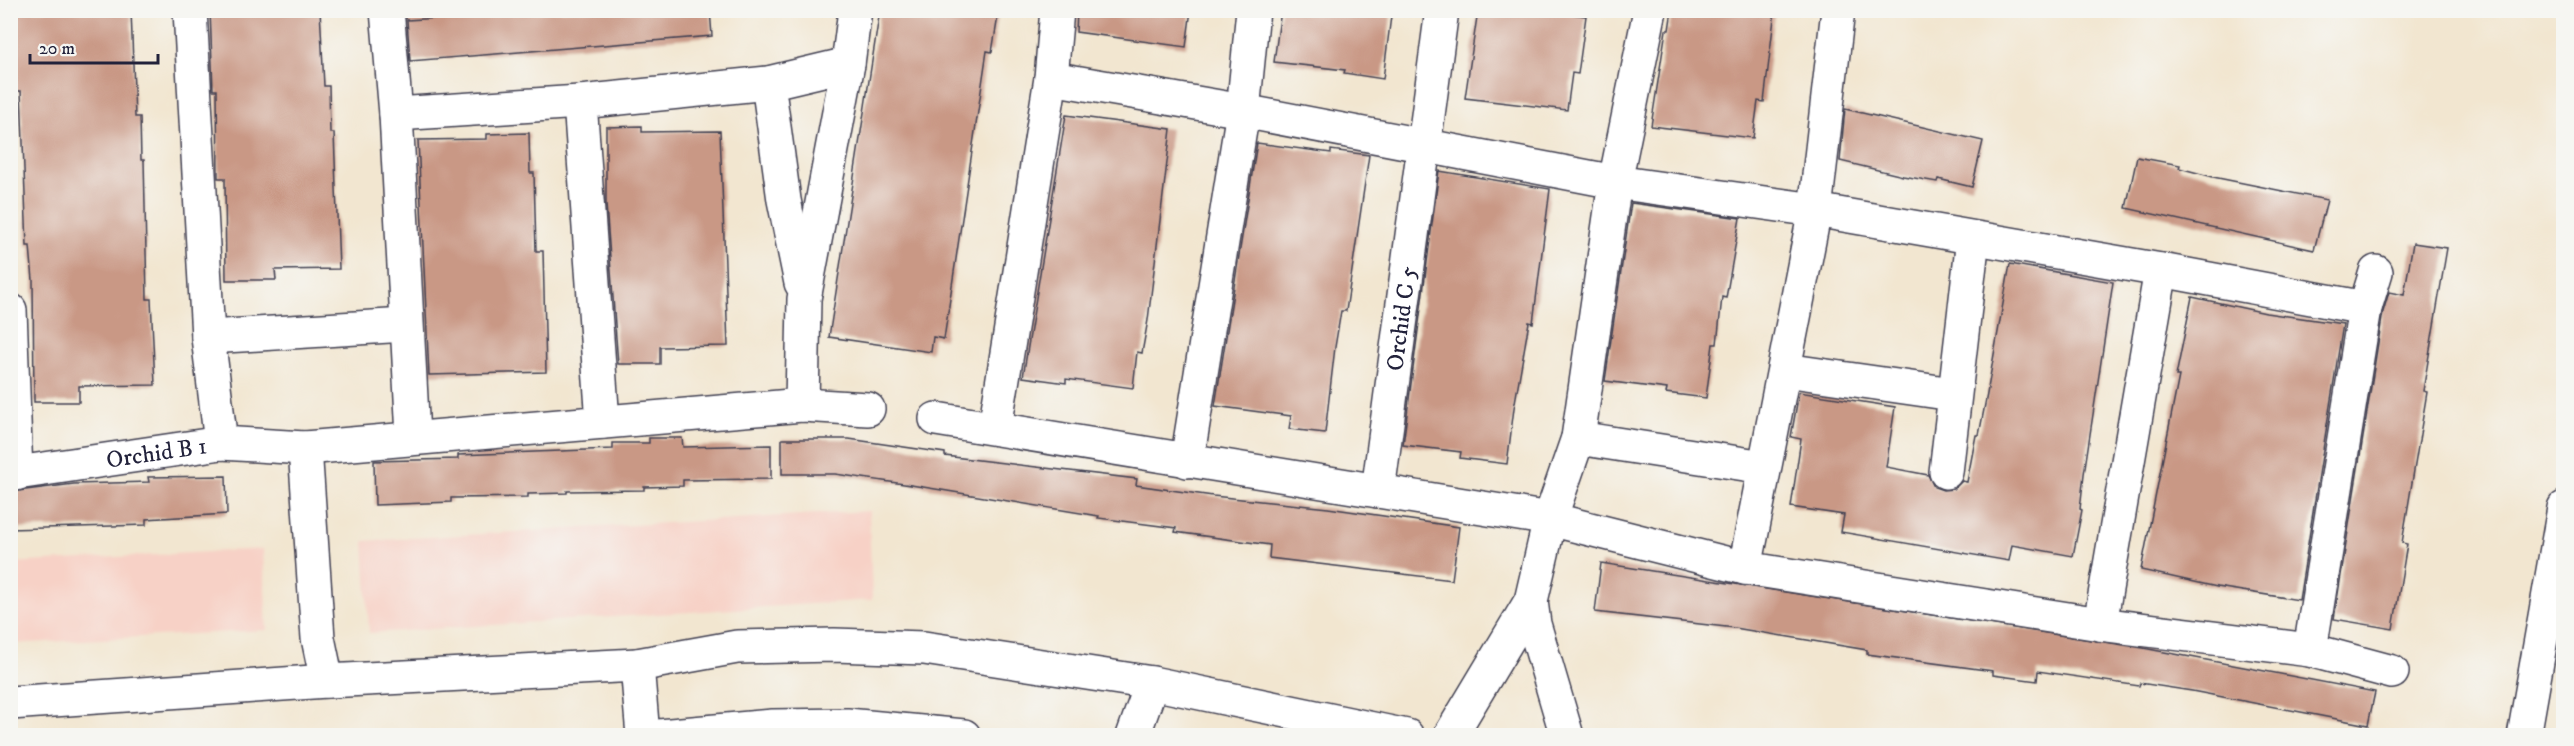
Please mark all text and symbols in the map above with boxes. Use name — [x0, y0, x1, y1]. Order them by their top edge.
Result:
scale bar — [30, 27, 158, 65]
text: 20 m — [39, 38, 75, 60]
street label: Orchid C 5 — [1380, 264, 1424, 373]
street label: Orchid B 1 — [104, 431, 209, 476]

